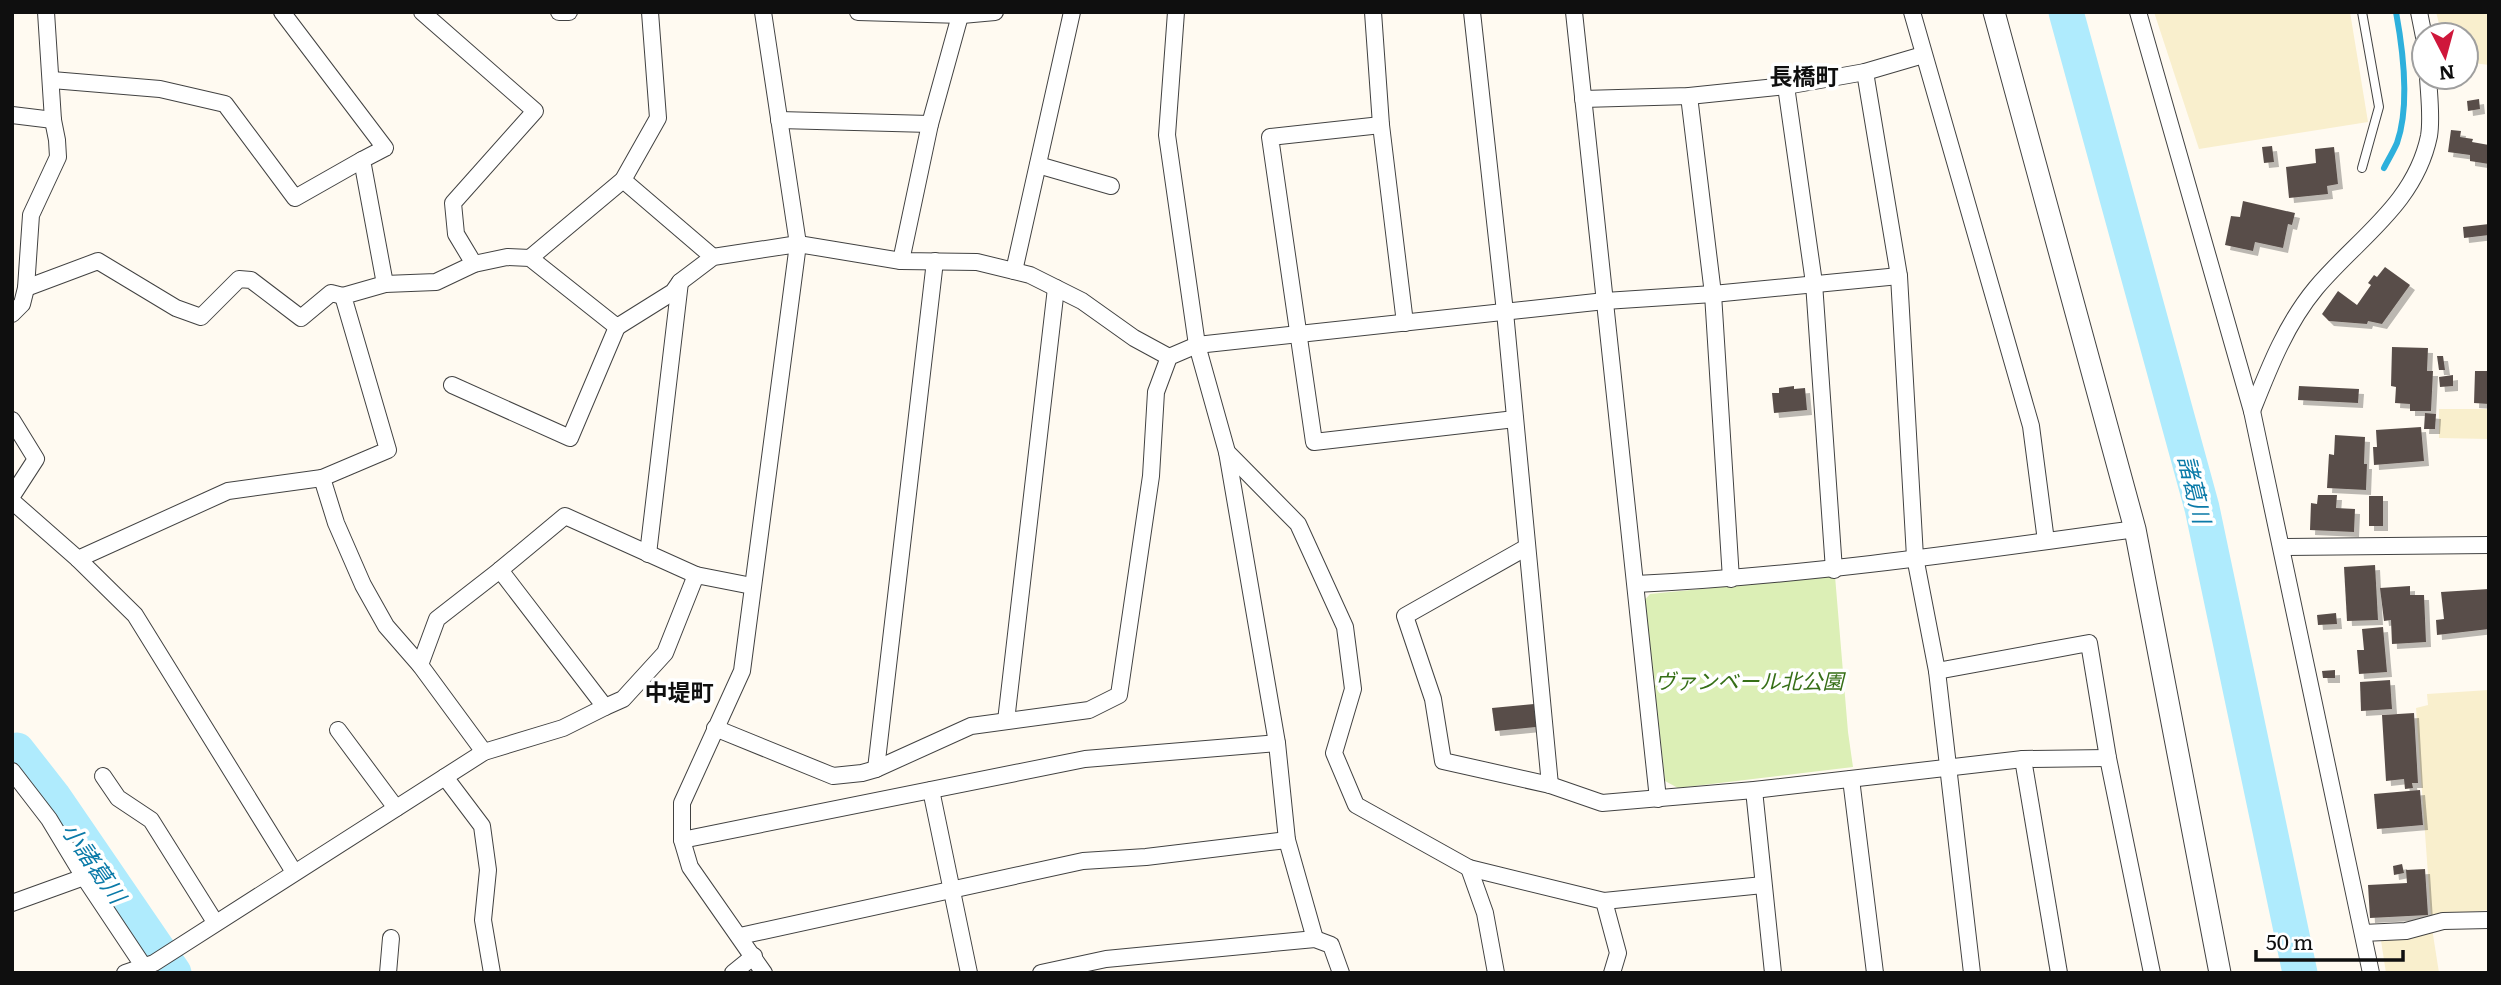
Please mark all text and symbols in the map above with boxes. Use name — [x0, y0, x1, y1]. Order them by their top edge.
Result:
north arrow — [2410, 21, 2480, 91]
district label: 長橋町 — [1770, 58, 1839, 92]
text: N — [2437, 59, 2456, 89]
water label: 諸葛川 — [2171, 451, 2222, 529]
park label: ヴァンベール北公園 — [1655, 664, 1846, 695]
district label: 中堤町 — [645, 674, 714, 708]
water label: 小諸葛川 — [55, 815, 137, 912]
scale bar — [2256, 918, 2403, 962]
text: 50 m — [2266, 925, 2313, 956]

